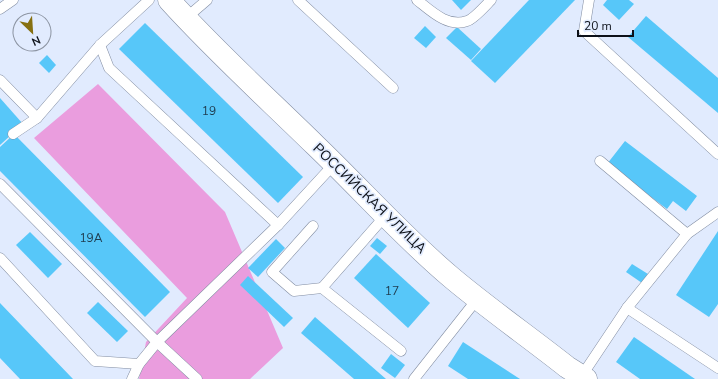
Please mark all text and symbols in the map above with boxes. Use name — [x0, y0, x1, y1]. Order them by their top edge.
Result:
north arrow — [12, 12, 52, 52]
scale bar — [578, 12, 633, 38]
text: 20 m — [584, 18, 612, 34]
text: N — [29, 32, 43, 49]
house number: 19 — [202, 103, 216, 119]
street label: РОССИЙСКАЯ УЛИЦА — [309, 139, 431, 258]
house number: 19А — [79, 230, 103, 246]
house number: 17 — [385, 283, 399, 299]

